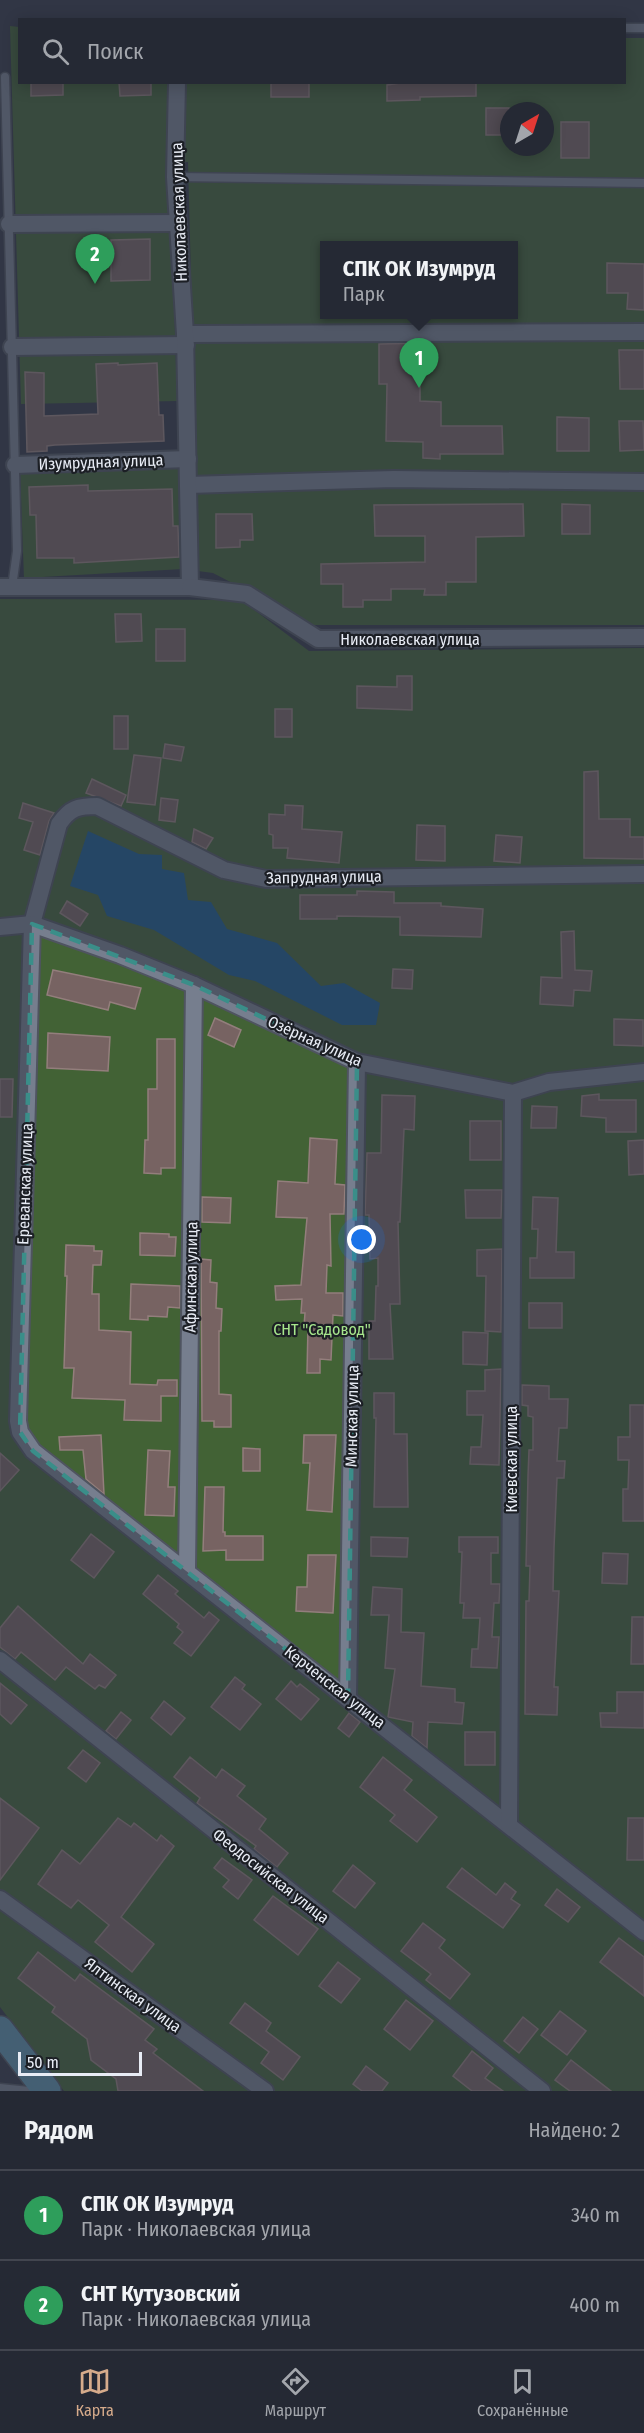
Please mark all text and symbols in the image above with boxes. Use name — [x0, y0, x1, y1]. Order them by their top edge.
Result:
search box — [18, 18, 626, 84]
icon: search — [39, 35, 72, 68]
text: Поиск — [87, 38, 143, 65]
north arrow — [500, 102, 554, 156]
street label: Николаевская улица — [167, 142, 191, 282]
pin: 2 — [76, 234, 115, 284]
popup — [320, 241, 518, 319]
text: СПК ОК Изумруд — [343, 255, 495, 282]
text: Парк — [343, 282, 385, 306]
pin: 1 — [400, 338, 438, 388]
street label: Изумрудная улица — [38, 450, 164, 474]
street label: Николаевская улица — [340, 630, 480, 649]
street label: Запрудная улица — [266, 866, 382, 888]
street label: Озёрная улица — [265, 1012, 365, 1070]
street label: Ереванская улица — [13, 1123, 37, 1245]
street label: Афинская улица — [181, 1221, 201, 1333]
your location — [347, 1225, 376, 1254]
park label: СНТ "Садовод" — [273, 1320, 371, 1339]
street label: Минская улица — [342, 1365, 362, 1467]
street label: Киевская улица — [502, 1405, 521, 1512]
street label: Керченская улица — [281, 1642, 389, 1732]
street label: Феодосийская улица — [209, 1825, 333, 1927]
street label: Ялтинская улица — [81, 1954, 185, 2036]
scale bar — [18, 2049, 142, 2076]
text: 50 m — [27, 2053, 59, 2072]
text: Рядом — [24, 2115, 93, 2146]
text: Найдено: 2 — [528, 2118, 620, 2142]
text: СПК ОК Изумруд — [81, 2190, 233, 2217]
text: 1 — [39, 2203, 48, 2227]
text: 340 m — [571, 2203, 620, 2227]
text: Парк · Николаевская улица — [81, 2217, 311, 2241]
text: СНТ Кутузовский — [81, 2280, 240, 2307]
text: 2 — [39, 2293, 48, 2317]
text: 400 m — [569, 2293, 620, 2317]
text: Парк · Николаевская улица — [81, 2307, 311, 2331]
tab: Карта — [76, 2365, 114, 2420]
tab: Маршрут — [265, 2365, 326, 2420]
tab: Сохранённые — [477, 2365, 568, 2420]

